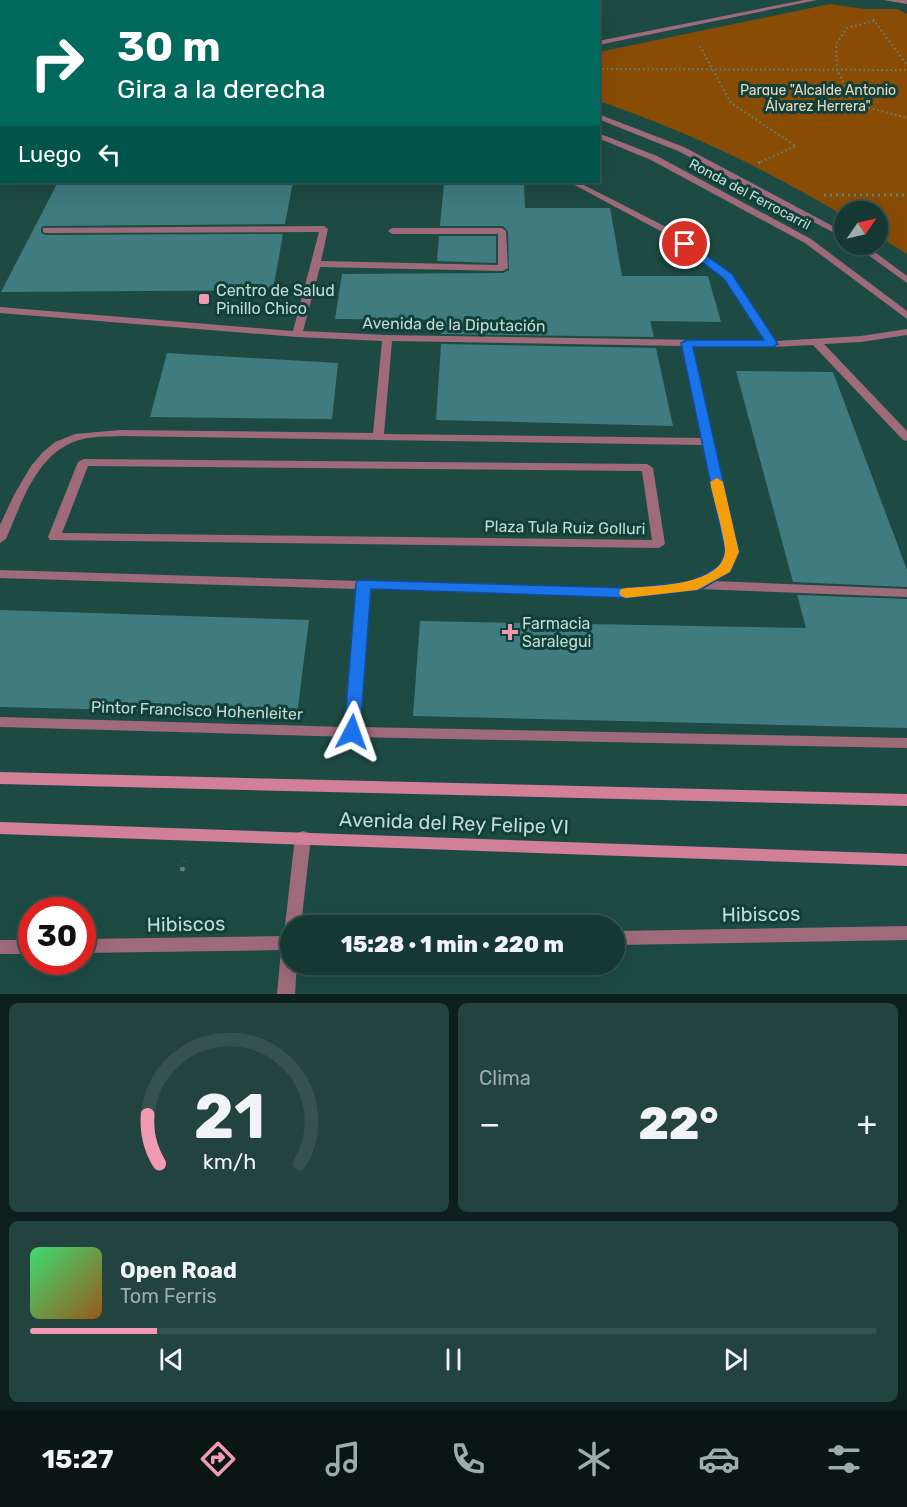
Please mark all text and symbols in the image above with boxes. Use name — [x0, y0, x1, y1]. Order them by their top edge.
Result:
text: 30 m — [117, 22, 221, 72]
icon: right — [18, 24, 96, 102]
text: Gira a la derecha — [117, 73, 326, 105]
park label: Parque "Alcalde Antonio Álvarez Herrera" — [740, 82, 896, 115]
icon: left — [93, 138, 126, 171]
text: Luego — [18, 141, 81, 168]
street label: Ronda del Ferrocarril — [686, 155, 814, 234]
north arrow — [834, 201, 888, 255]
map controls — [834, 201, 888, 255]
pin — [659, 218, 710, 269]
icon: arrive — [668, 227, 701, 260]
place label: Centro de Salud Pinillo Chico — [216, 281, 335, 318]
marker: Centro de Salud Pinillo Chico — [197, 292, 211, 306]
street label: Avenida de la Diputación — [362, 313, 546, 336]
street label: Plaza Tula Ruiz Golluri — [484, 517, 646, 538]
place label: Farmacia Saralegui — [522, 614, 591, 651]
marker: Farmacia Saralegui — [503, 625, 517, 639]
street label: Pintor Francisco Hohenleiter — [91, 697, 303, 724]
position arrow — [320, 700, 384, 764]
street label: Avenida del Rey Felipe VI — [339, 807, 569, 839]
speed limit sign: 30 — [18, 897, 96, 975]
street label: Hibiscos — [721, 901, 801, 927]
street label: Hibiscos — [146, 911, 226, 937]
text: 15:28 · 1 min · 220 m — [341, 931, 564, 958]
text: Clima — [479, 1066, 531, 1090]
text: 21 — [193, 1080, 265, 1154]
text: 22° — [639, 1097, 718, 1150]
text: − — [479, 1104, 500, 1143]
text: + — [856, 1104, 877, 1143]
text: km/h — [202, 1150, 256, 1175]
text: Open Road — [120, 1257, 237, 1284]
text: Tom Ferris — [120, 1284, 217, 1308]
icon: previous — [155, 1343, 188, 1376]
icon: pause — [437, 1343, 470, 1376]
icon: next — [719, 1343, 752, 1376]
icon: directions — [197, 1438, 239, 1480]
icon: music — [322, 1438, 364, 1480]
icon: phone — [447, 1438, 489, 1480]
icon: climate — [573, 1438, 615, 1480]
icon: car — [698, 1438, 740, 1480]
icon: filters — [823, 1438, 865, 1480]
text: 15:27 — [42, 1443, 113, 1475]

